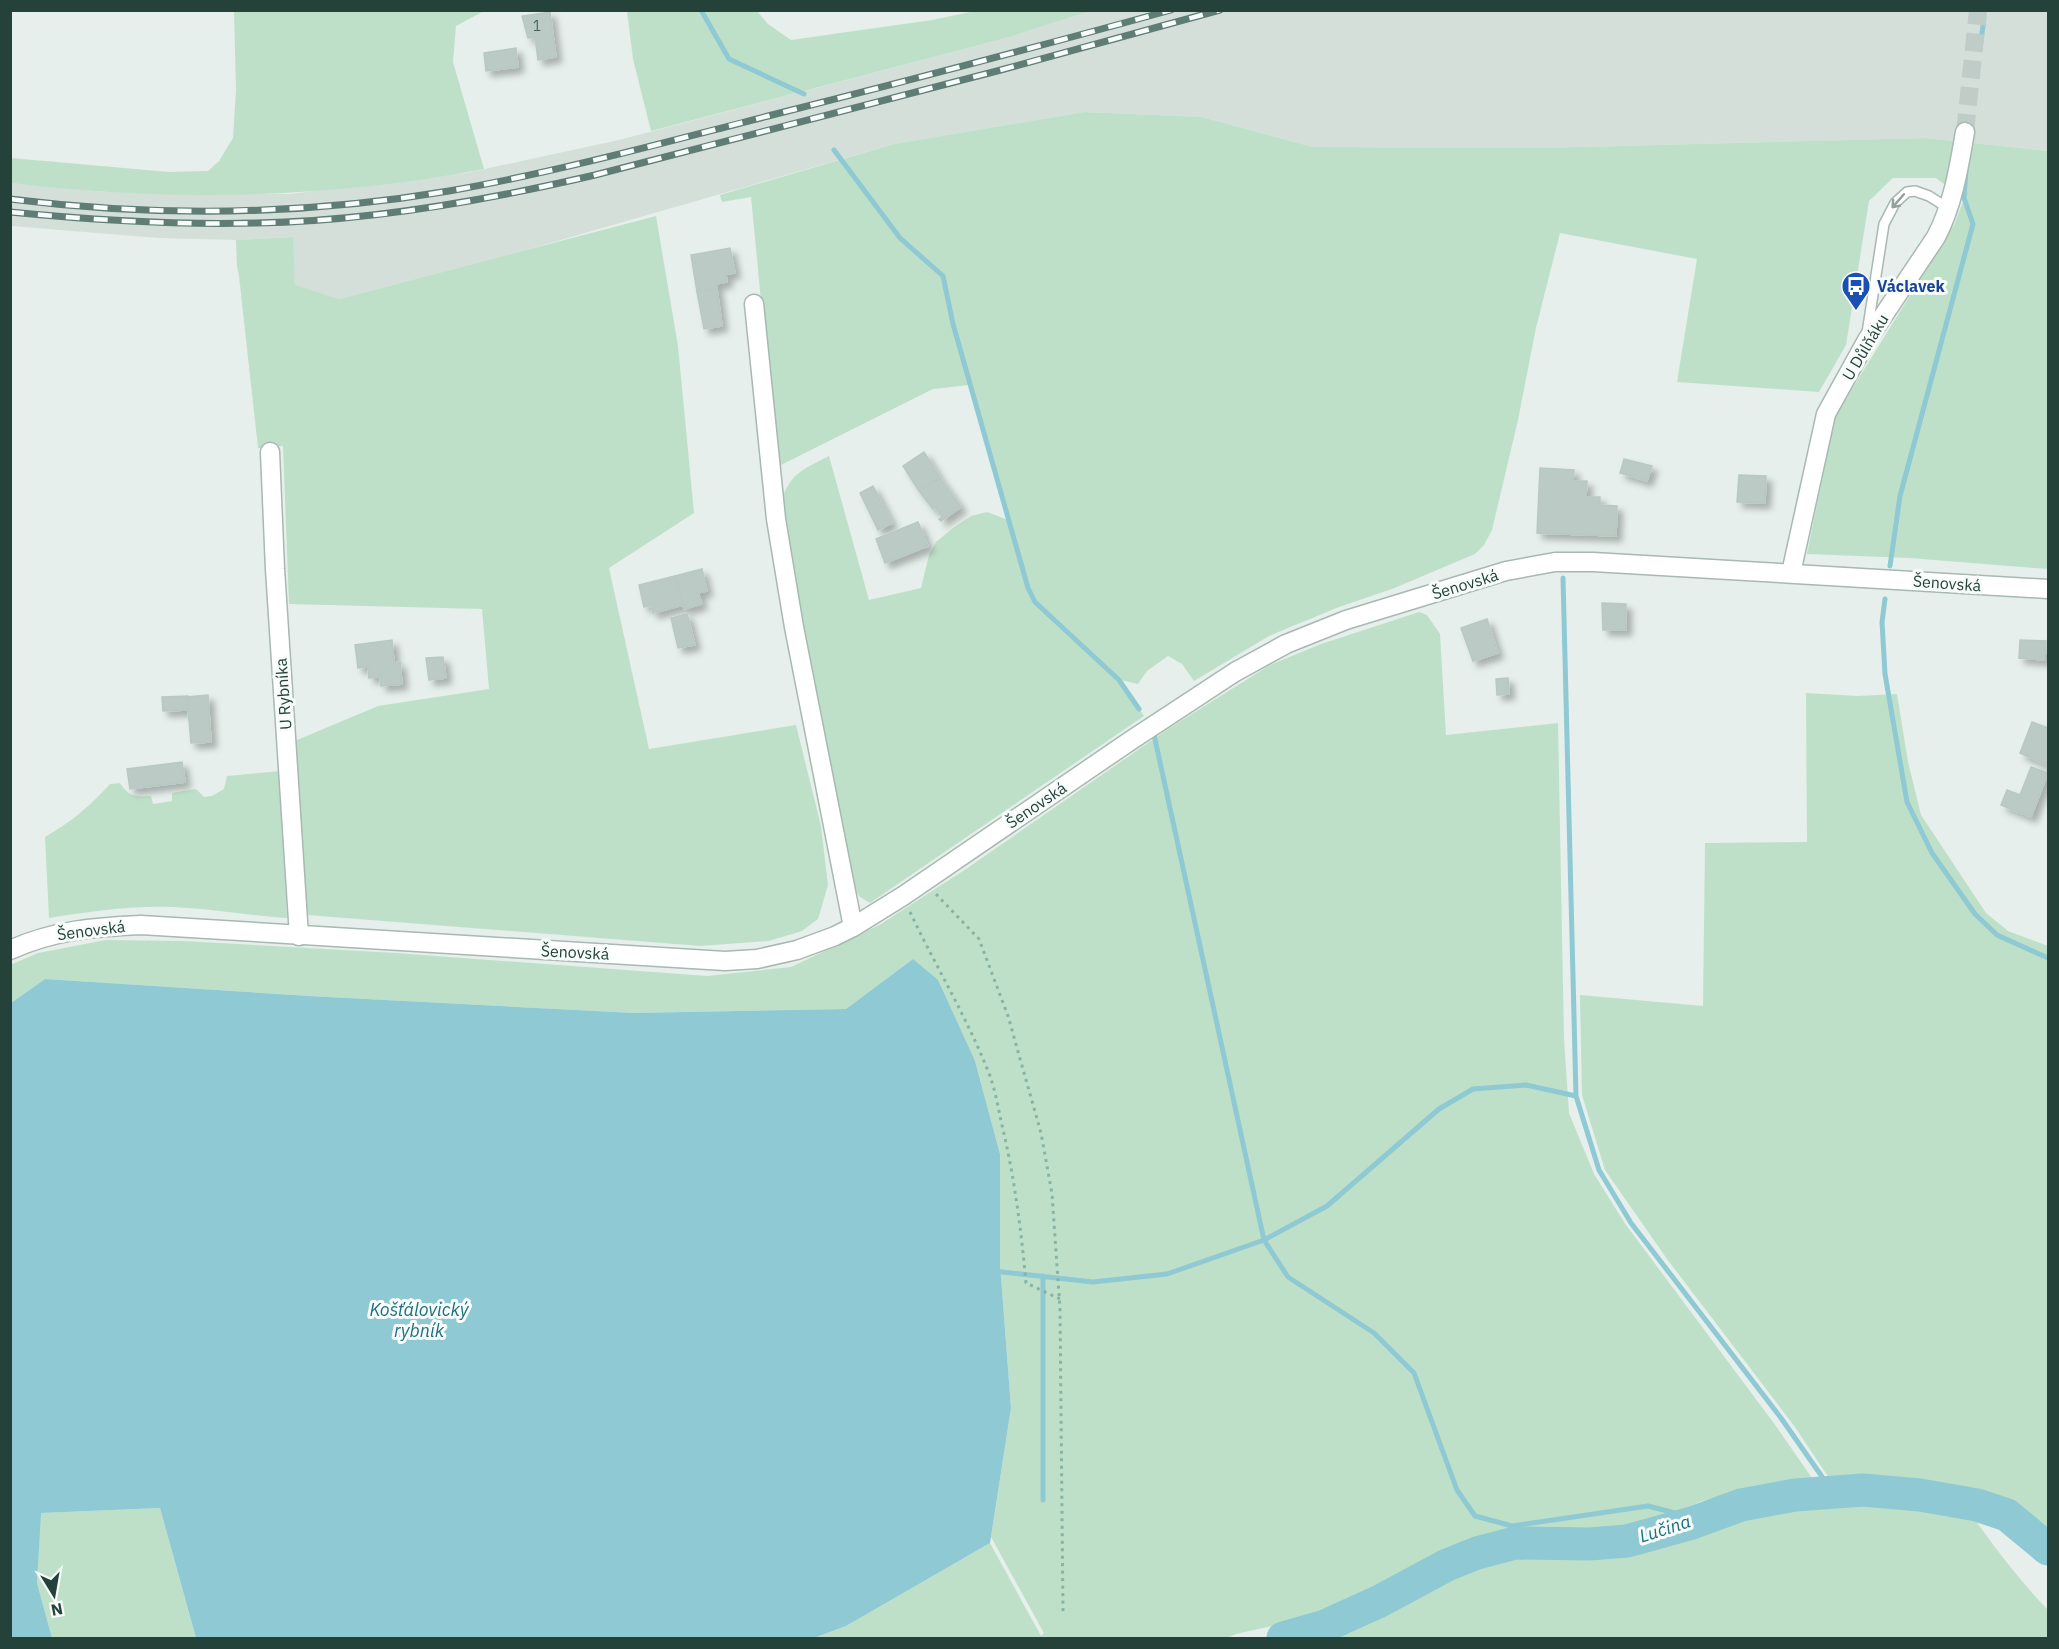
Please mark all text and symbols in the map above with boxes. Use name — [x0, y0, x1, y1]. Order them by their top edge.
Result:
house number: 1 — [533, 17, 541, 35]
one-way arrow — [1891, 194, 1905, 209]
bus stop icon: Václavek — [1840, 270, 1872, 312]
place label: Václavek — [1877, 276, 1945, 296]
street label: U Důlňáku — [1837, 310, 1893, 384]
street label: Šenovská — [1429, 563, 1501, 604]
street label: Šenovská — [1912, 570, 1982, 595]
street label: U Rybníka — [270, 657, 295, 731]
street label: Šenovská — [1001, 776, 1070, 832]
street label: Šenovská — [56, 915, 127, 944]
street label: Šenovská — [540, 939, 610, 964]
water label: Košťálovický rybník — [369, 1298, 470, 1342]
water label: Lučina — [1636, 1509, 1694, 1548]
north arrow — [24, 1565, 84, 1625]
text: N — [49, 1599, 64, 1621]

